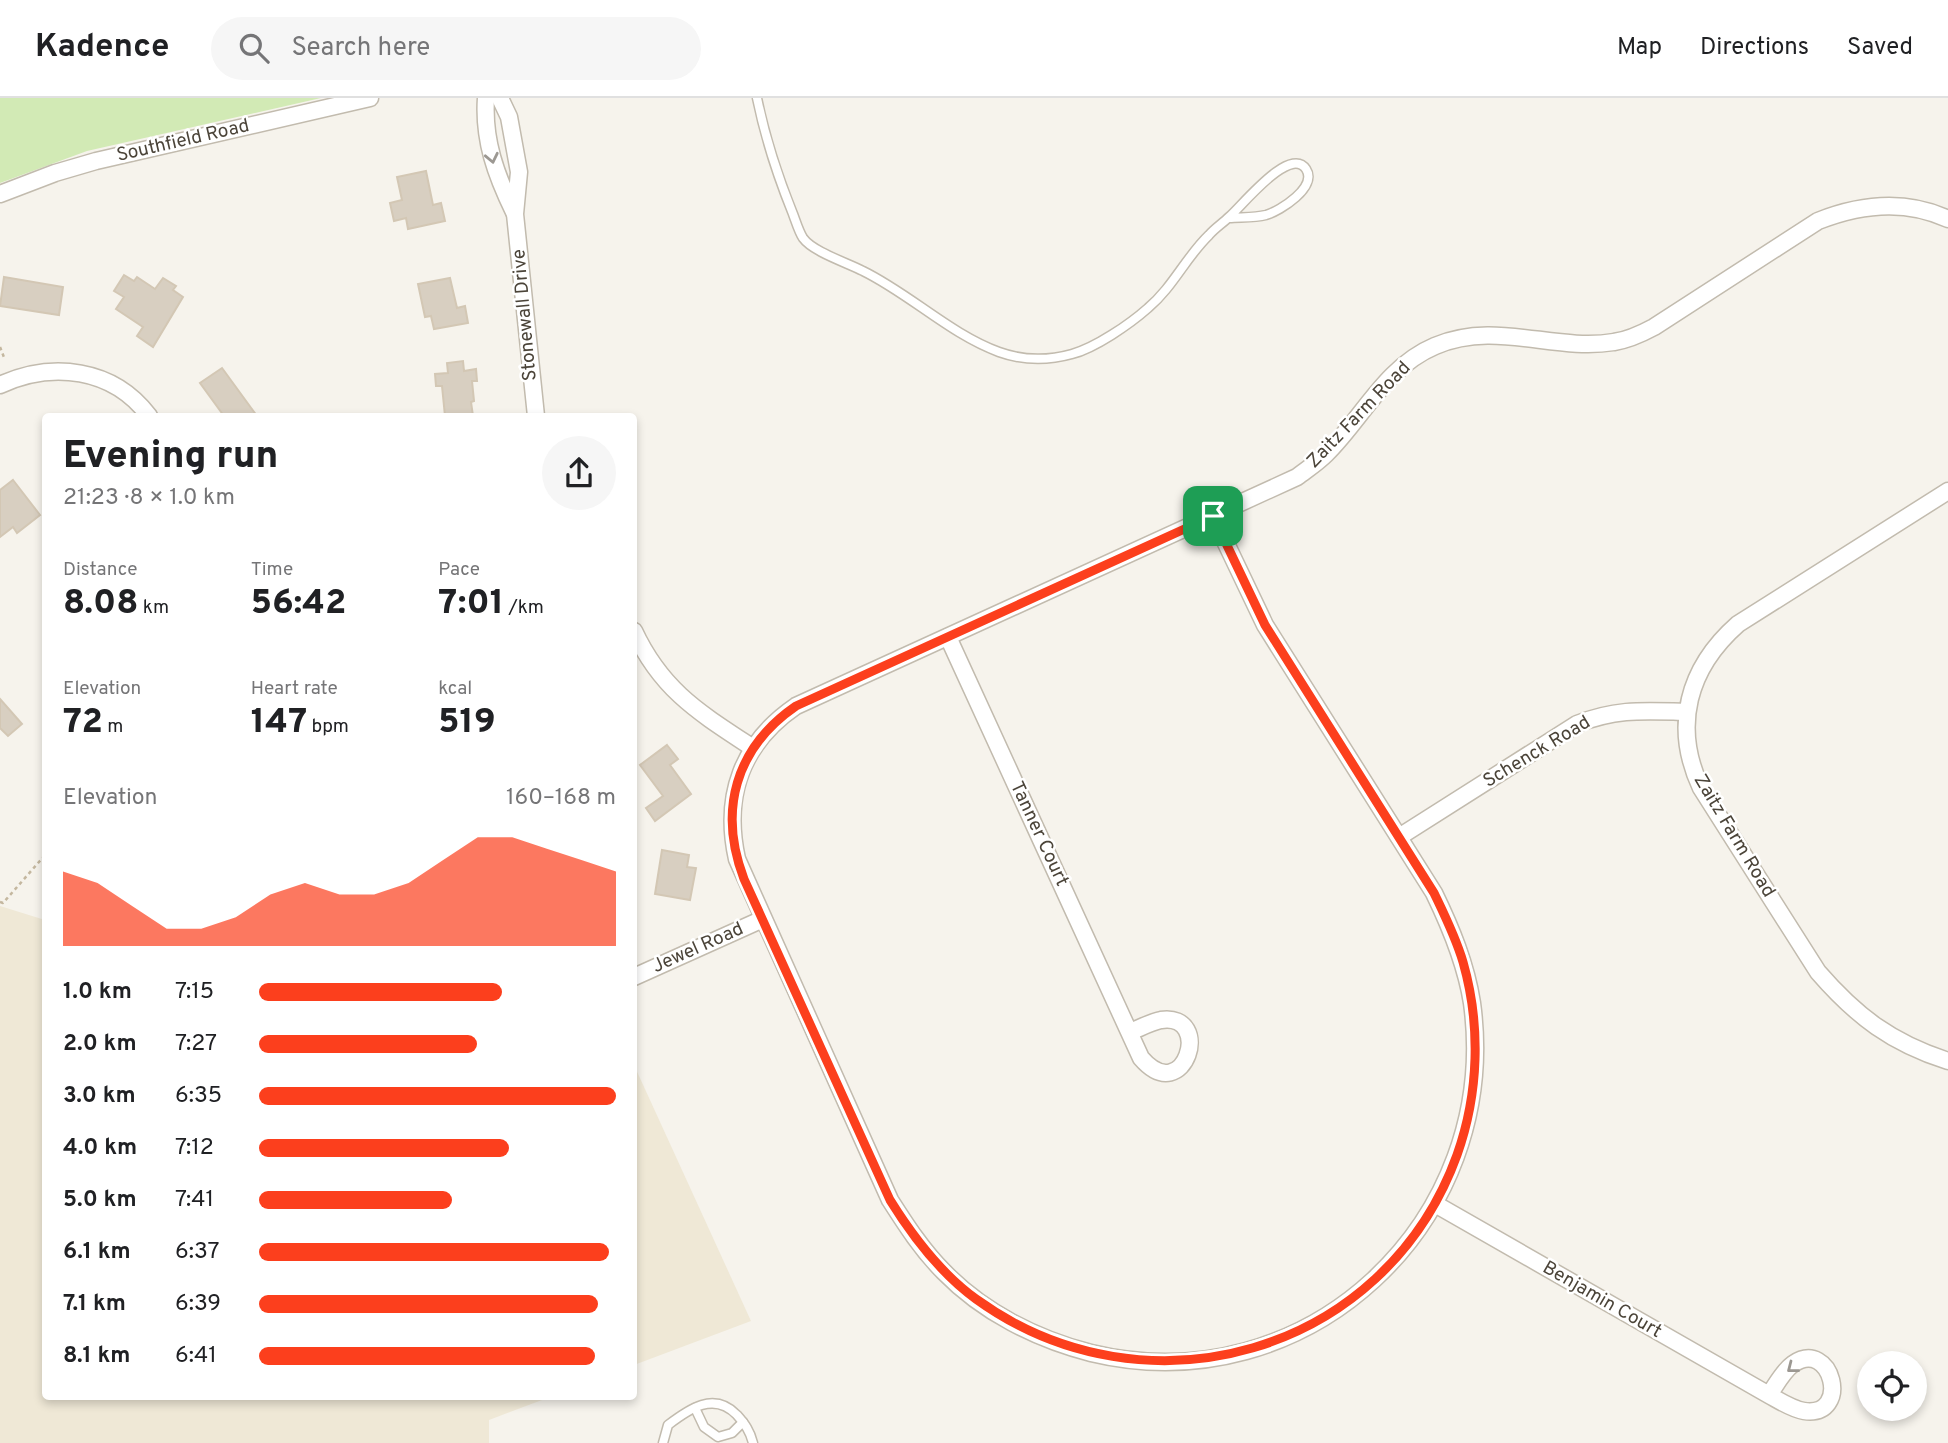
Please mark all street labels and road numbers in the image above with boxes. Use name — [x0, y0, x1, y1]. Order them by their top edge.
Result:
street label: Southfield Road — [114, 114, 252, 168]
street label: Stonewall Drive — [507, 248, 543, 382]
street label: Zaitz Farm Road — [1302, 356, 1416, 474]
street label: Schenck Road — [1479, 711, 1595, 793]
street label: Zaitz Farm Road — [1688, 770, 1780, 902]
street label: Tanner Court — [1004, 778, 1074, 890]
street label: Jewel Road — [649, 917, 747, 979]
street label: Benjamin Court — [1538, 1256, 1666, 1344]

